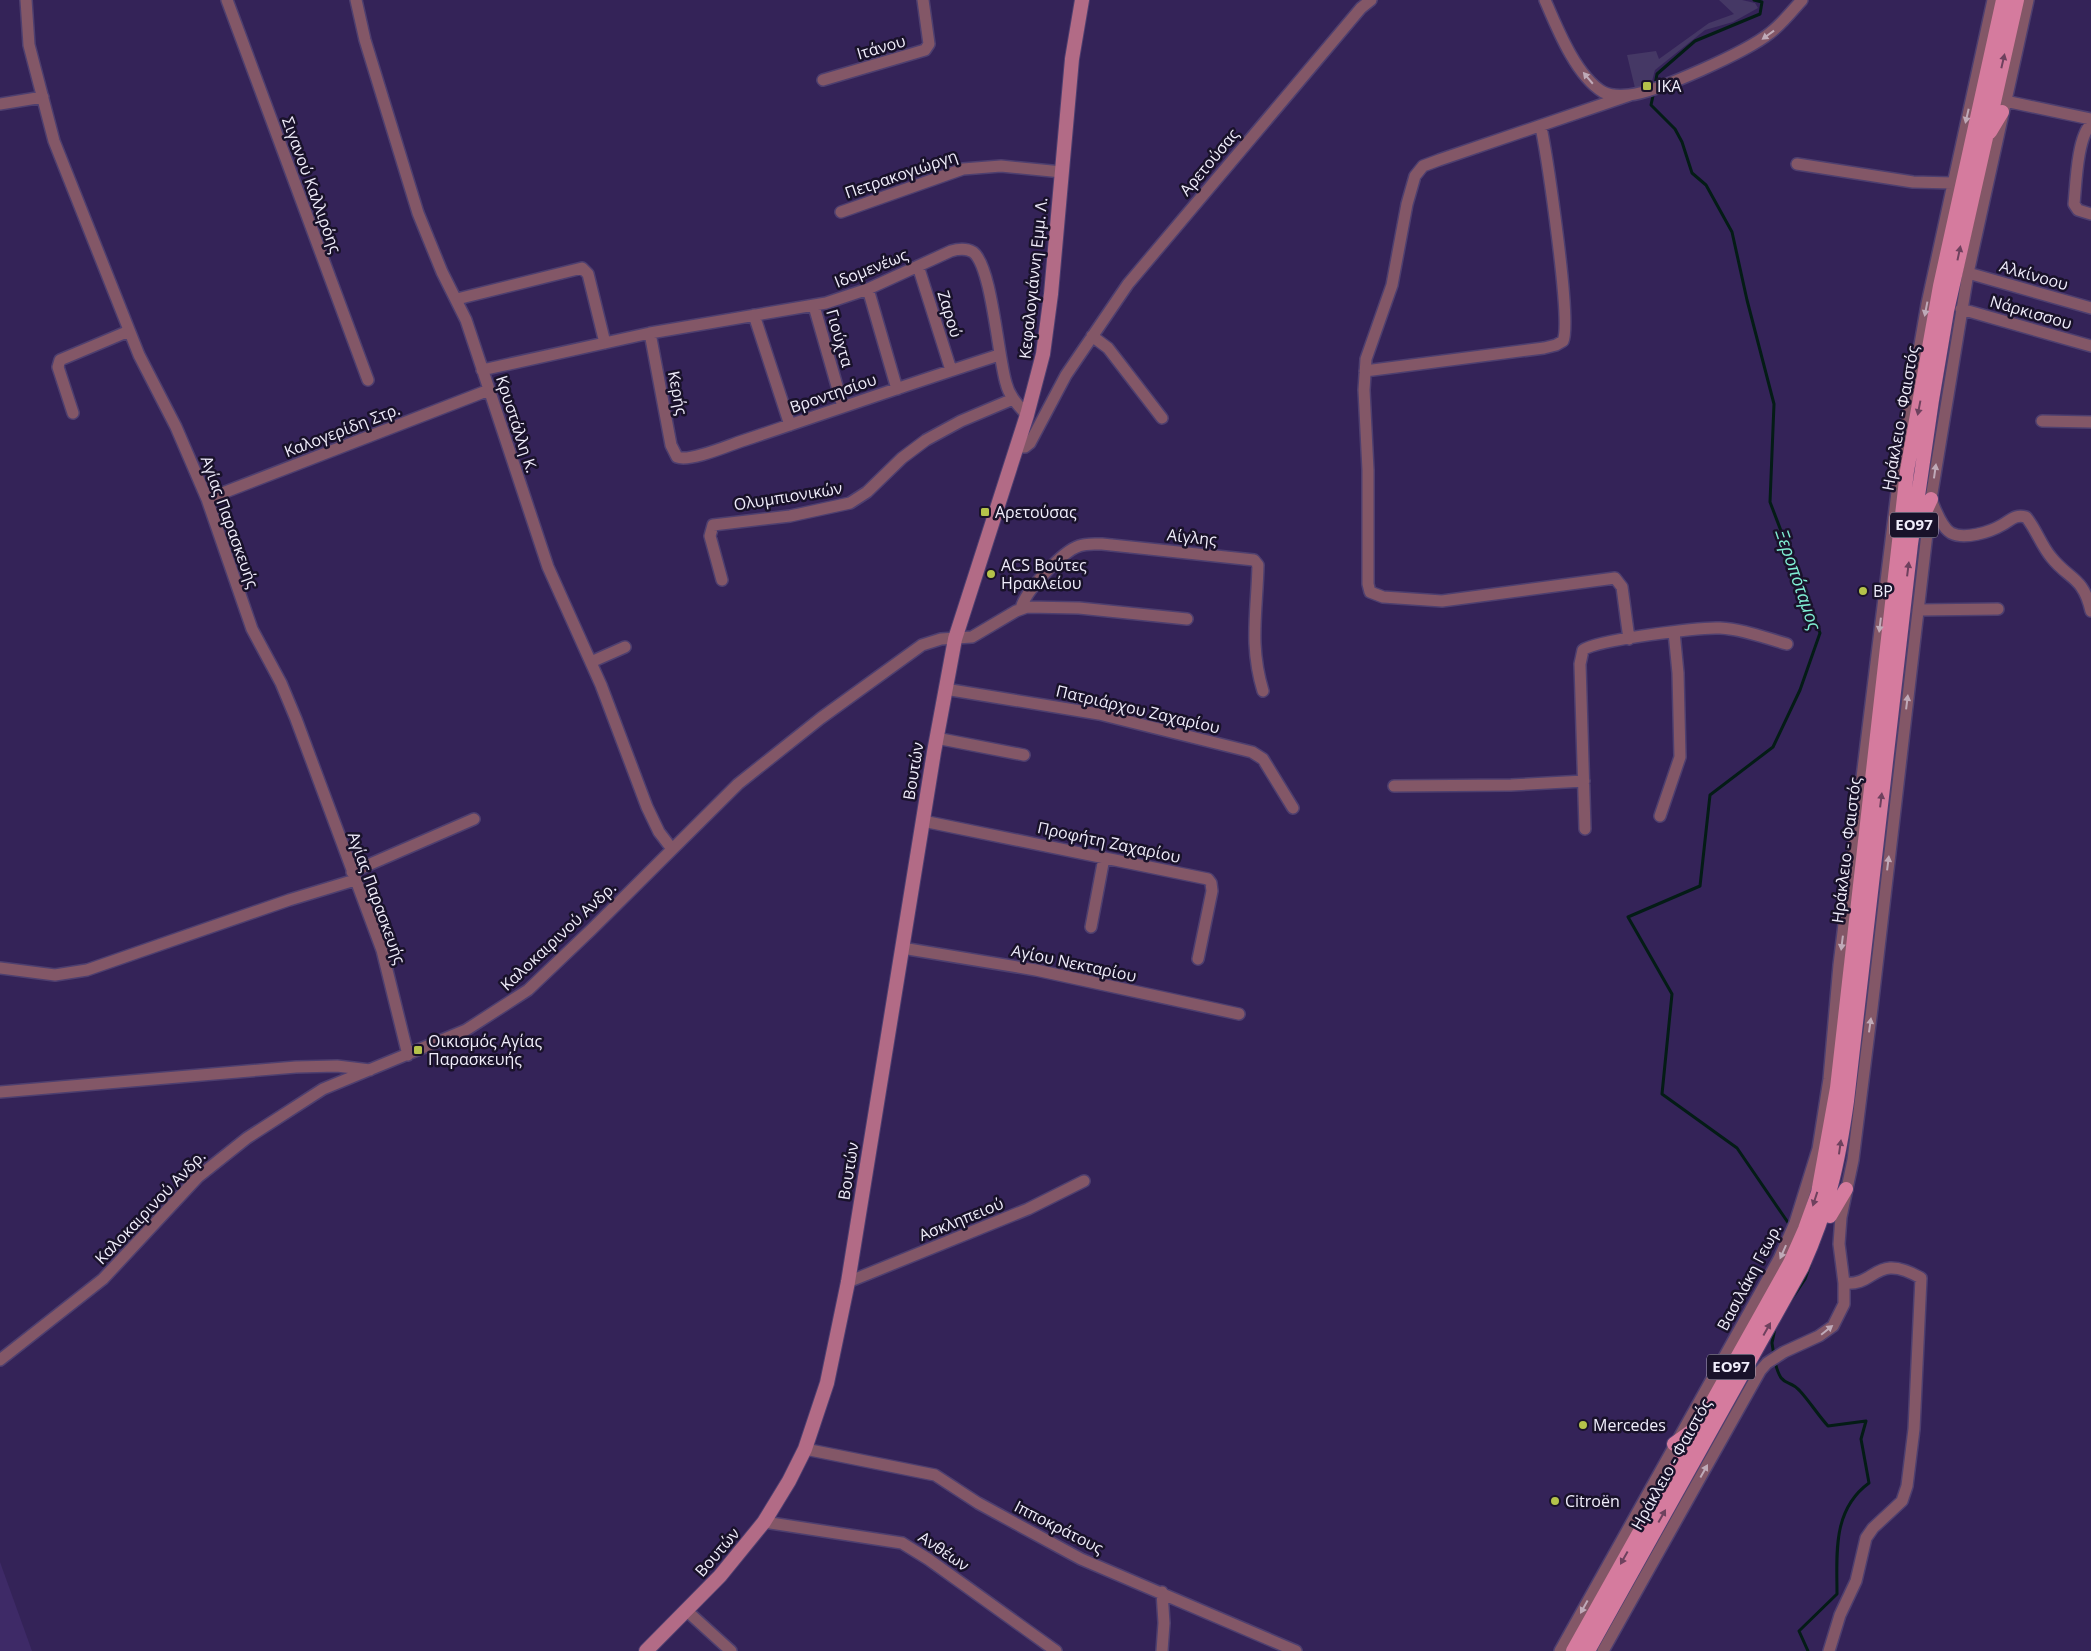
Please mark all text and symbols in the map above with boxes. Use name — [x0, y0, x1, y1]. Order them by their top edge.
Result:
one-way arrow — [1761, 29, 1774, 39]
street label: Ιτάνου — [854, 30, 908, 64]
one-way arrow — [1999, 53, 2007, 68]
one-way arrow — [1582, 72, 1593, 85]
place label: IKA — [1657, 75, 1682, 97]
marker: IKA — [1641, 80, 1653, 92]
one-way arrow — [1963, 108, 1971, 123]
street label: Σιγανού Καλλιρόης — [277, 114, 347, 256]
street label: Αρετούσας — [1174, 123, 1244, 200]
street label: Πετρακογιώργη — [842, 144, 960, 204]
street label: Κεφαλογιάννη Εμμ. Λ. — [1014, 196, 1052, 360]
street label: Ιδομενέως — [831, 243, 911, 293]
one-way arrow — [1955, 246, 1963, 261]
street label: Αλκίνοου — [1997, 255, 2071, 295]
street label: Ζαρού — [932, 288, 968, 340]
street label: Νάρκισσου — [1987, 290, 2075, 334]
one-way arrow — [1922, 301, 1930, 317]
street label: Γιούχτα — [821, 307, 859, 370]
street label: Ηράκλειο - Φαιστός — [1876, 343, 1924, 492]
street label: Βροντησίου — [787, 368, 879, 418]
street label: Κερής — [663, 369, 693, 417]
street label: Κρυστάλλη Κ. — [491, 372, 543, 476]
street label: Καλογερίδη Στρ. — [281, 398, 403, 462]
one-way arrow — [1915, 400, 1923, 416]
street label: Αγίας Παρασκευής — [196, 453, 264, 591]
one-way arrow — [1931, 463, 1939, 479]
street label: Ολυμπιονικών — [732, 477, 844, 515]
place label: Αρετούσας — [995, 501, 1077, 523]
marker: Αρετούσας — [979, 506, 991, 518]
road number: ΕΟ97 — [1890, 512, 1938, 538]
street label: Αίγλης — [1166, 523, 1218, 551]
water label: Ξεροπόταμος — [1770, 525, 1828, 634]
place label: ACS Βούτες Ηρακλείου — [1001, 554, 1087, 594]
one-way arrow — [1904, 561, 1912, 577]
marker: ACS Βούτες Ηρακλείου — [985, 568, 997, 580]
place label: BP — [1873, 580, 1893, 602]
marker: BP — [1857, 585, 1869, 597]
one-way arrow — [1876, 618, 1884, 634]
street label: Πατριάρχου Ζαχαρίου — [1054, 679, 1222, 739]
one-way arrow — [1903, 693, 1911, 709]
street label: Βουτών — [898, 740, 928, 802]
street label: Ηράκλειο - Φαιστός — [1826, 775, 1866, 924]
one-way arrow — [1877, 792, 1885, 808]
street label: Προφήτη Ζαχαρίου — [1036, 816, 1182, 868]
street label: Αγίας Παρασκευής — [343, 829, 411, 967]
one-way arrow — [1884, 855, 1892, 871]
street label: Καλοκαιρινού Ανδρ. — [495, 877, 621, 995]
one-way arrow — [1837, 936, 1845, 952]
street label: Αγίου Νεκταρίου — [1010, 939, 1138, 987]
one-way arrow — [1866, 1016, 1874, 1032]
place label: Οικισμός Αγίας Παρασκευής — [428, 1030, 542, 1070]
marker: Οικισμός Αγίας Παρασκευής — [412, 1044, 424, 1056]
one-way arrow — [1837, 1139, 1845, 1155]
street label: Βουτών — [833, 1140, 863, 1202]
street label: Καλοκαιρινού Ανδρ. — [90, 1145, 210, 1269]
street label: Ασκληπειού — [915, 1192, 1007, 1246]
one-way arrow — [1811, 1192, 1819, 1207]
street label: Βασιλάκη Γεωρ. — [1712, 1220, 1786, 1334]
one-way arrow — [1778, 1245, 1786, 1259]
one-way arrow — [1763, 1321, 1771, 1336]
one-way arrow — [1821, 1324, 1834, 1335]
road number: ΕΟ97 — [1707, 1354, 1755, 1380]
street label: Ηράκλειο - Φαιστός — [1626, 1394, 1716, 1534]
place label: Mercedes — [1593, 1414, 1666, 1436]
marker: Mercedes — [1577, 1419, 1589, 1431]
one-way arrow — [1700, 1464, 1708, 1478]
place label: Citroën — [1565, 1490, 1620, 1512]
street label: Ιπποκράτους — [1011, 1495, 1108, 1559]
marker: Citroën — [1549, 1495, 1561, 1507]
one-way arrow — [1658, 1509, 1666, 1524]
street label: Βουτών — [690, 1523, 745, 1581]
street label: Ανθέων — [914, 1526, 974, 1576]
one-way arrow — [1620, 1552, 1629, 1565]
one-way arrow — [1580, 1600, 1588, 1615]

